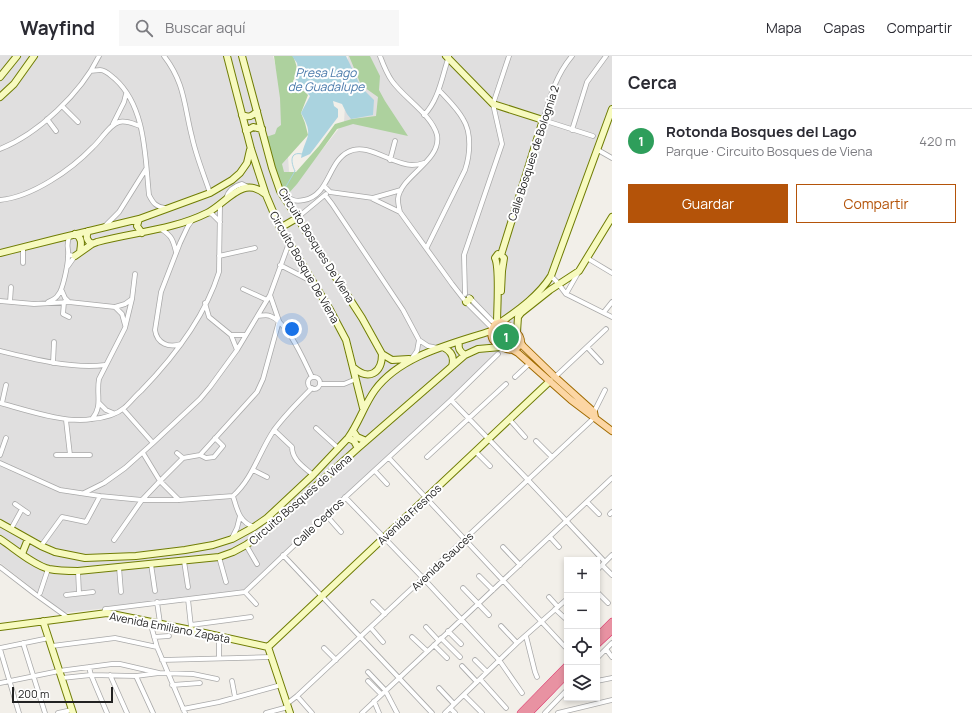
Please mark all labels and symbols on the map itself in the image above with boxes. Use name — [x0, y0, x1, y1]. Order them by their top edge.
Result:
water label: Presa Lago de Guadalupe — [288, 64, 365, 95]
street label: Calle Bosques de Bolognia 2 — [504, 83, 562, 223]
street label: Circuito Bosques De Viena — [275, 185, 359, 305]
street label: Circuito Bosque De Viena — [267, 208, 343, 326]
your location — [282, 319, 302, 339]
pin: 1 — [493, 322, 519, 352]
street label: Circuito Bosques de Viena — [245, 450, 355, 548]
street label: Avenida Fresnos — [374, 480, 444, 548]
street label: Calle Cedros — [289, 494, 347, 550]
street label: Avenida Sauces — [408, 528, 476, 594]
street label: Avenida Emiliano Zapata — [108, 608, 232, 646]
scale bar — [12, 685, 113, 704]

